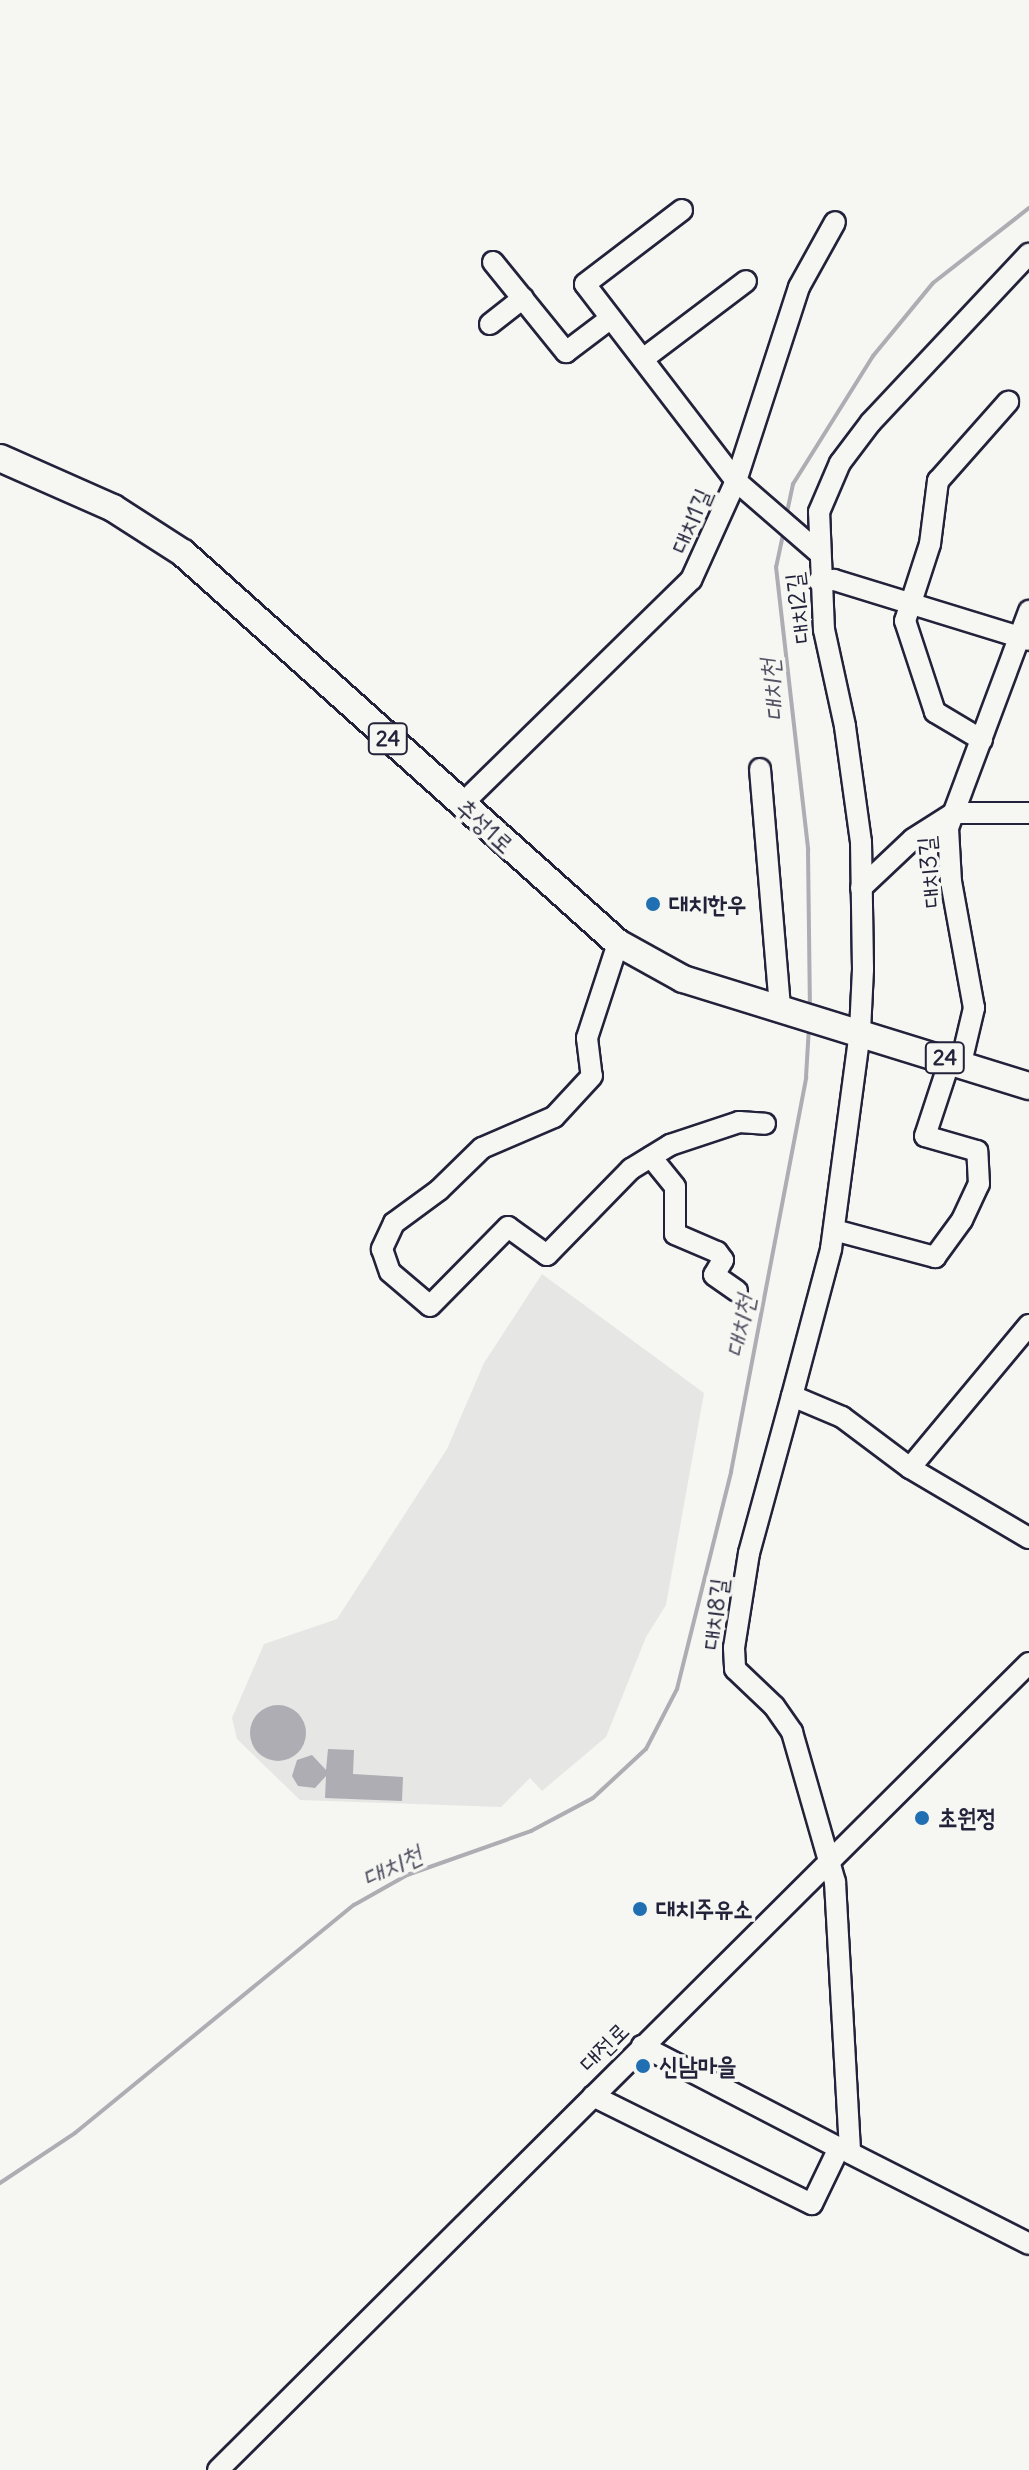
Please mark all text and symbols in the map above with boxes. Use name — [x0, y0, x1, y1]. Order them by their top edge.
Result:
street label: 대치1길 — [665, 484, 717, 558]
street label: 대치2길 — [779, 571, 817, 645]
water label: 대치천 — [753, 657, 791, 723]
road number: 24 — [366, 721, 410, 757]
street label: 추성1로 — [450, 793, 520, 859]
street label: 대치3길 — [912, 835, 946, 909]
place label: 대치한우 — [669, 890, 746, 918]
marker: 대치한우 — [644, 895, 662, 913]
road number: 24 — [923, 1040, 967, 1076]
water label: 대치천 — [719, 1292, 761, 1360]
street label: 대치8길 — [696, 1577, 734, 1651]
place label: 초원정 — [938, 1804, 996, 1832]
marker: 초원정 — [913, 1809, 931, 1827]
water label: 대치천 — [357, 1838, 427, 1894]
place label: 대치주유소 — [656, 1895, 753, 1923]
marker: 대치주유소 — [631, 1900, 649, 1918]
street label: 대전로 — [573, 2016, 635, 2078]
place label: 신남마을 — [659, 2052, 736, 2080]
marker: 신남마을 — [634, 2057, 652, 2075]

